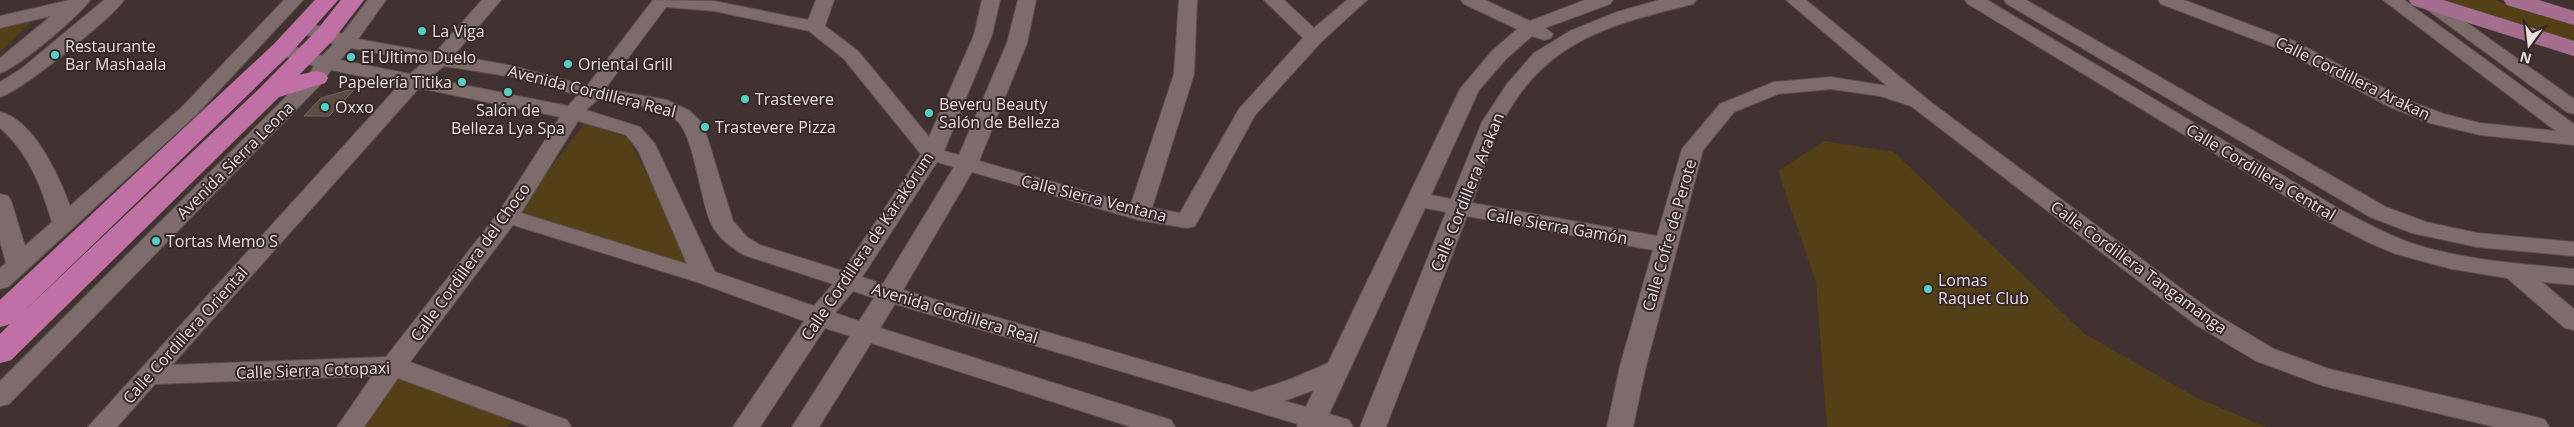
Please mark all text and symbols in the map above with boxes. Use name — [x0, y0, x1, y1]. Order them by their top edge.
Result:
place label: La Viga — [432, 20, 485, 42]
north arrow — [2504, 20, 2554, 70]
marker: La Viga — [416, 25, 428, 37]
street label: Calle Cordillera Arakan — [2272, 31, 2434, 125]
place label: Restaurante Bar Mashaala — [65, 35, 166, 75]
place label: El Ultimo Duelo — [361, 46, 476, 68]
text: N — [2518, 47, 2533, 69]
marker: Restaurante Bar Mashaala — [49, 49, 61, 61]
marker: El Ultimo Duelo — [345, 51, 357, 63]
place label: Oriental Grill — [578, 53, 673, 75]
marker: Oriental Grill — [562, 58, 574, 70]
street label: Avenida Cordillera Real — [506, 59, 678, 123]
place label: Papelería Titika — [338, 71, 452, 93]
marker: Papelería Titika — [456, 76, 468, 88]
marker: Salón de Belleza Lya Spa — [502, 86, 514, 98]
place label: Trastevere — [755, 88, 834, 110]
marker: Trastevere — [739, 93, 751, 105]
place label: Beveru Beauty Salón de Belleza — [939, 93, 1060, 133]
place label: Oxxo — [335, 96, 374, 118]
street label: Avenida Sierra Leona — [172, 97, 298, 223]
place label: Salón de Belleza Lya Spa — [451, 99, 565, 139]
marker: Oxxo — [319, 101, 331, 113]
marker: Beveru Beauty Salón de Belleza — [923, 107, 935, 119]
street label: Calle Cordillera Arakan — [1425, 109, 1509, 275]
place label: Trastevere Pizza — [715, 116, 836, 138]
street label: Calle Cordillera Central — [2182, 119, 2340, 225]
marker: Trastevere Pizza — [699, 121, 711, 133]
street label: Calle Cordillera de Karakórum — [795, 147, 939, 345]
street label: Calle Cofre de Perote — [1637, 156, 1701, 314]
street label: Calle Sierra Ventana — [1019, 169, 1169, 227]
street label: Calle Cordillera del Choco — [405, 178, 535, 346]
street label: Calle Cordillera Tangamanga — [2046, 195, 2232, 339]
street label: Calle Sierra Gamón — [1485, 203, 1629, 249]
place label: Tortas Memo S — [166, 230, 278, 252]
marker: Tortas Memo S — [150, 235, 162, 247]
street label: Calle Cordillera Oriental — [117, 262, 253, 408]
place label: Lomas Raquet Club — [1938, 269, 2029, 309]
street label: Avenida Cordillera Real — [869, 277, 1041, 349]
marker: Lomas Raquet Club — [1922, 283, 1934, 295]
street label: Calle Sierra Cotopaxi — [236, 356, 390, 384]

